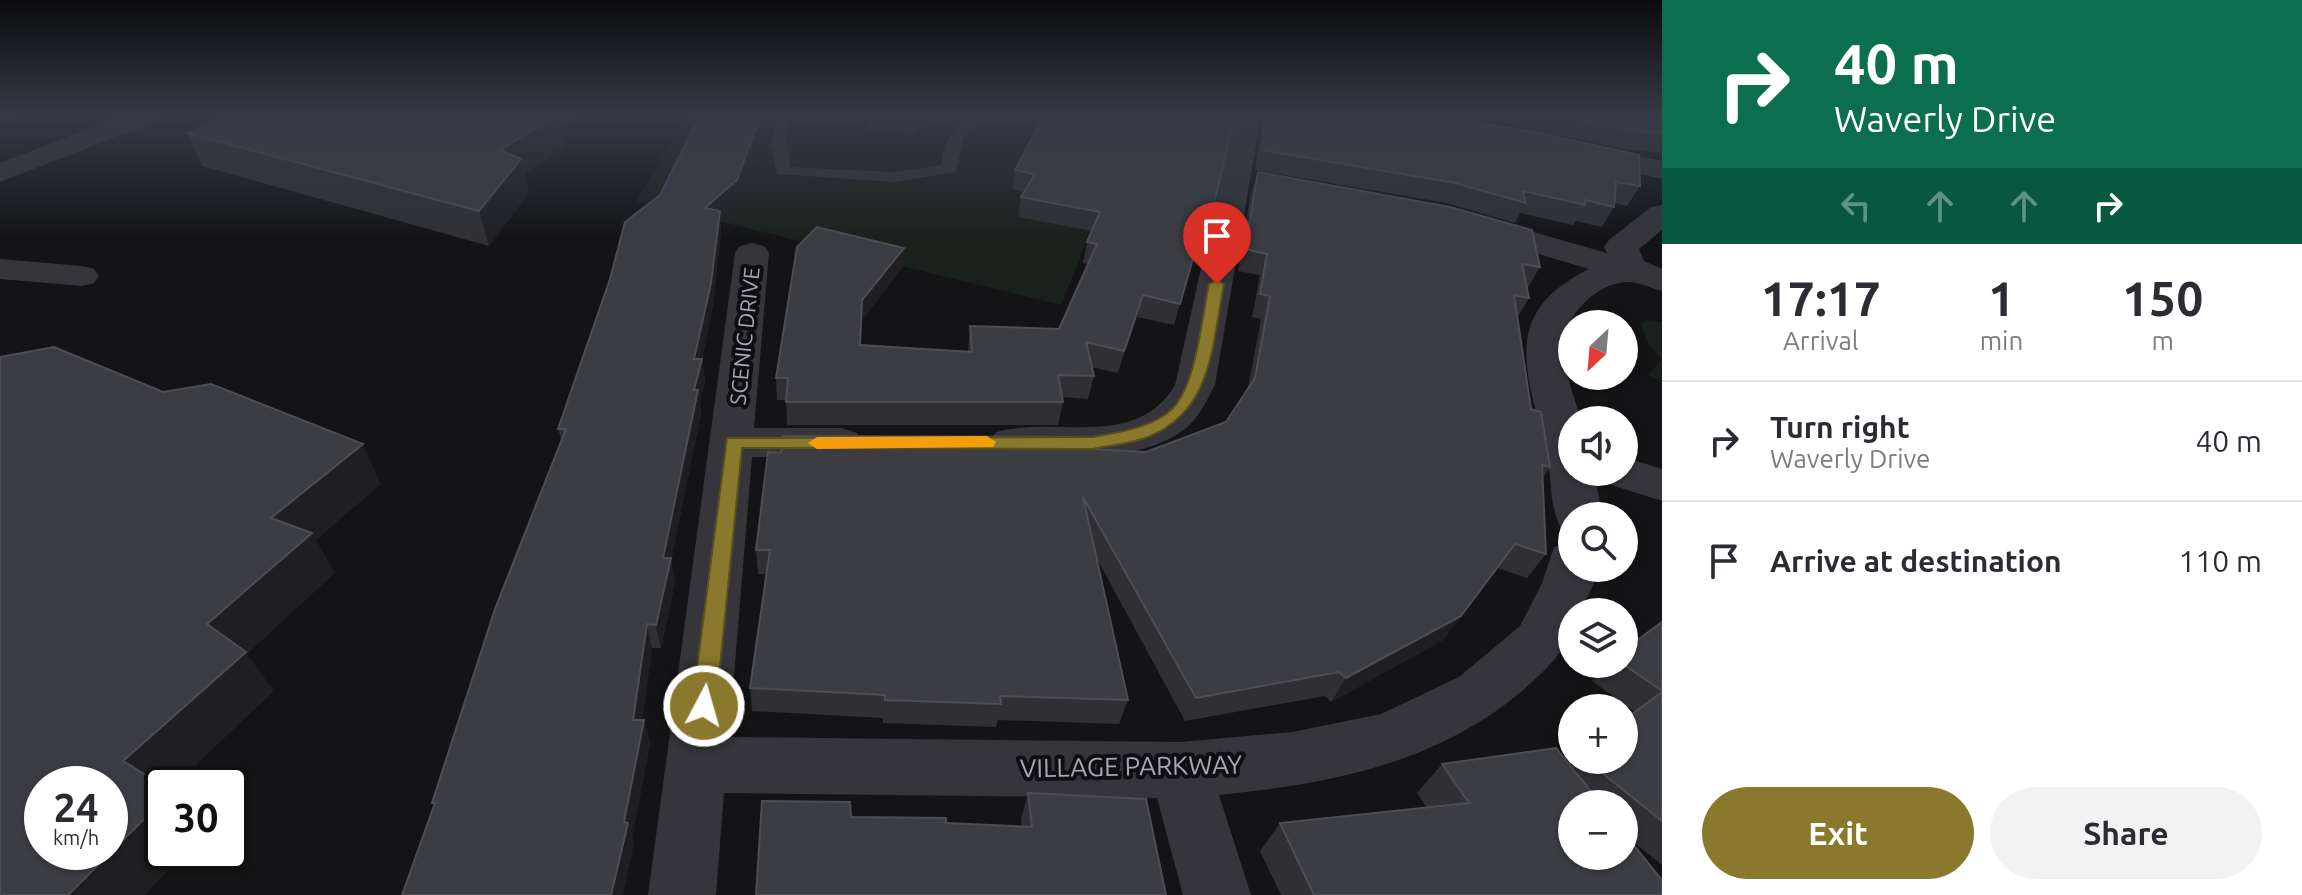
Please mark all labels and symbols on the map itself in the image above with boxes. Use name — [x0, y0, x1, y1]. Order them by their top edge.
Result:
pin — [1183, 202, 1251, 284]
street label: SCENIC DRIVE — [724, 266, 764, 406]
north arrow — [1558, 310, 1638, 390]
position arrow — [662, 664, 746, 748]
street label: VILLAGE PARKWAY — [1020, 750, 1242, 782]
speed limit sign: 30 — [144, 766, 248, 870]

